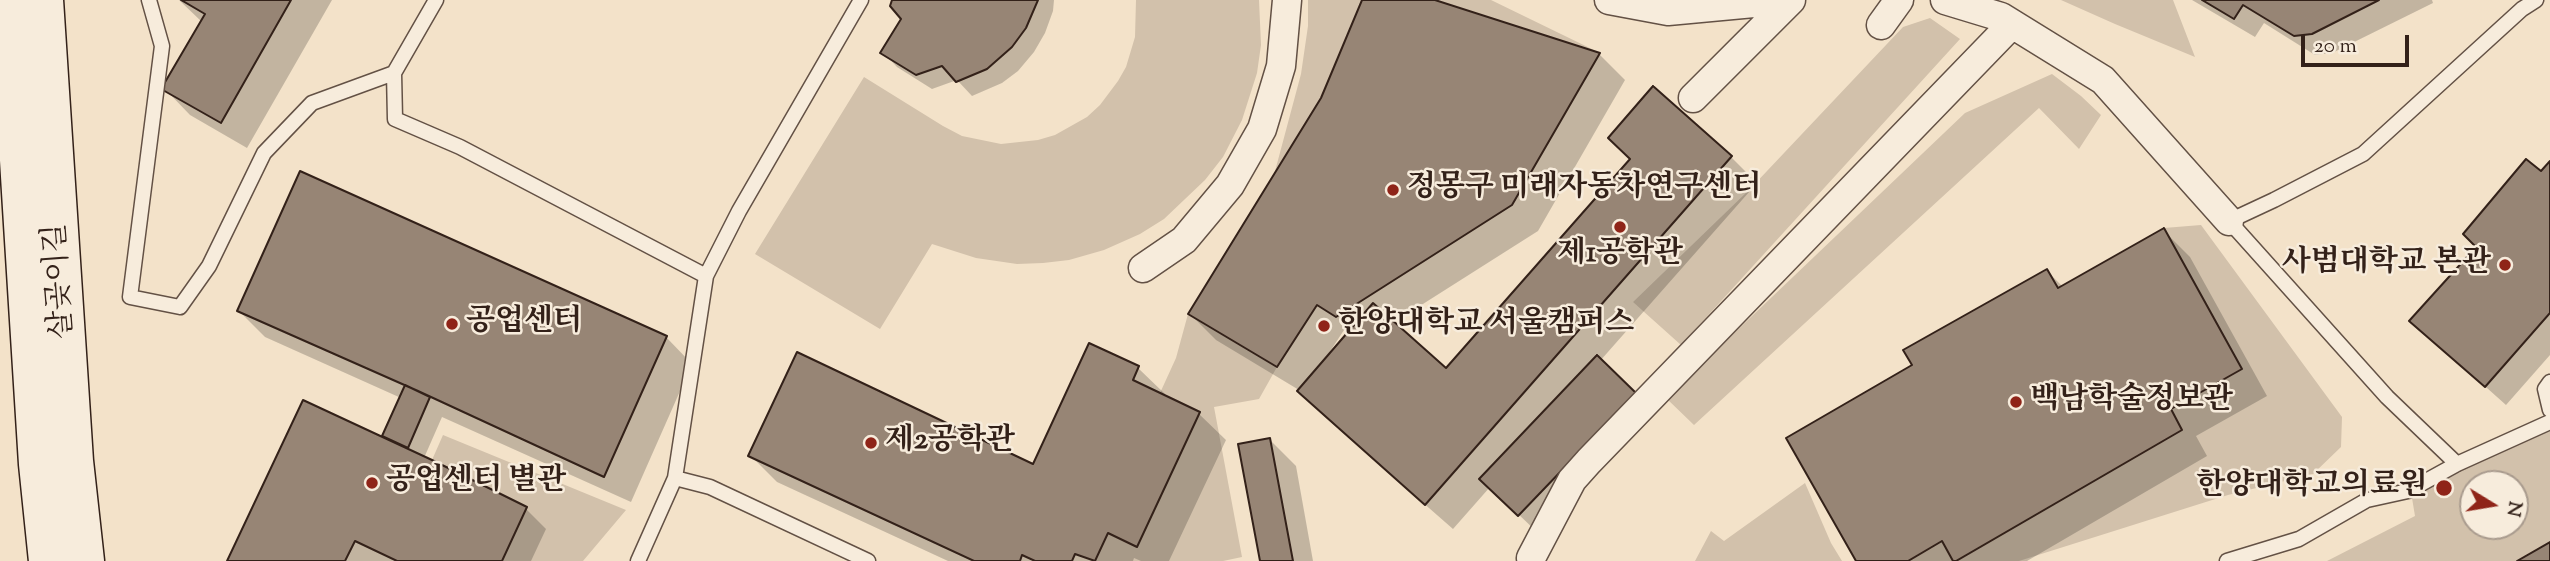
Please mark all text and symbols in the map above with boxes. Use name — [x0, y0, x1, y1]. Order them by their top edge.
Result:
scale bar — [2305, 21, 2414, 65]
text: 20 m — [2314, 32, 2357, 62]
place label: 정몽구 미래자동차연구센터 — [1407, 172, 1761, 208]
marker: 정몽구 미래자동차연구센터 — [1385, 182, 1401, 198]
marker: 제1공학관 — [1612, 219, 1628, 235]
street label: 살곶이길 — [40, 222, 84, 340]
place label: 제1공학관 — [1557, 238, 1683, 274]
place label: 사범대학교 본관 — [2282, 247, 2491, 283]
marker: 사범대학교 본관 — [2497, 257, 2513, 273]
place label: 공업센터 — [466, 306, 582, 342]
place label: 한양대학교 서울캠퍼스 — [1338, 308, 1634, 344]
marker: 공업센터 — [444, 316, 460, 332]
marker: 한양대학교 서울캠퍼스 — [1316, 318, 1332, 334]
place label: 백남학술정보관 — [2030, 384, 2233, 420]
marker: 백남학술정보관 — [2008, 394, 2024, 410]
place label: 제2공학관 — [885, 425, 1015, 461]
marker: 제2공학관 — [863, 435, 879, 451]
place label: 공업센터 별관 — [386, 465, 566, 501]
place label: 한양대학교의료원 — [2196, 470, 2428, 506]
north arrow — [2459, 470, 2529, 540]
marker: 공업센터 별관 — [364, 475, 380, 491]
marker: 한양대학교의료원 — [2434, 478, 2454, 498]
text: N — [2498, 499, 2528, 519]

